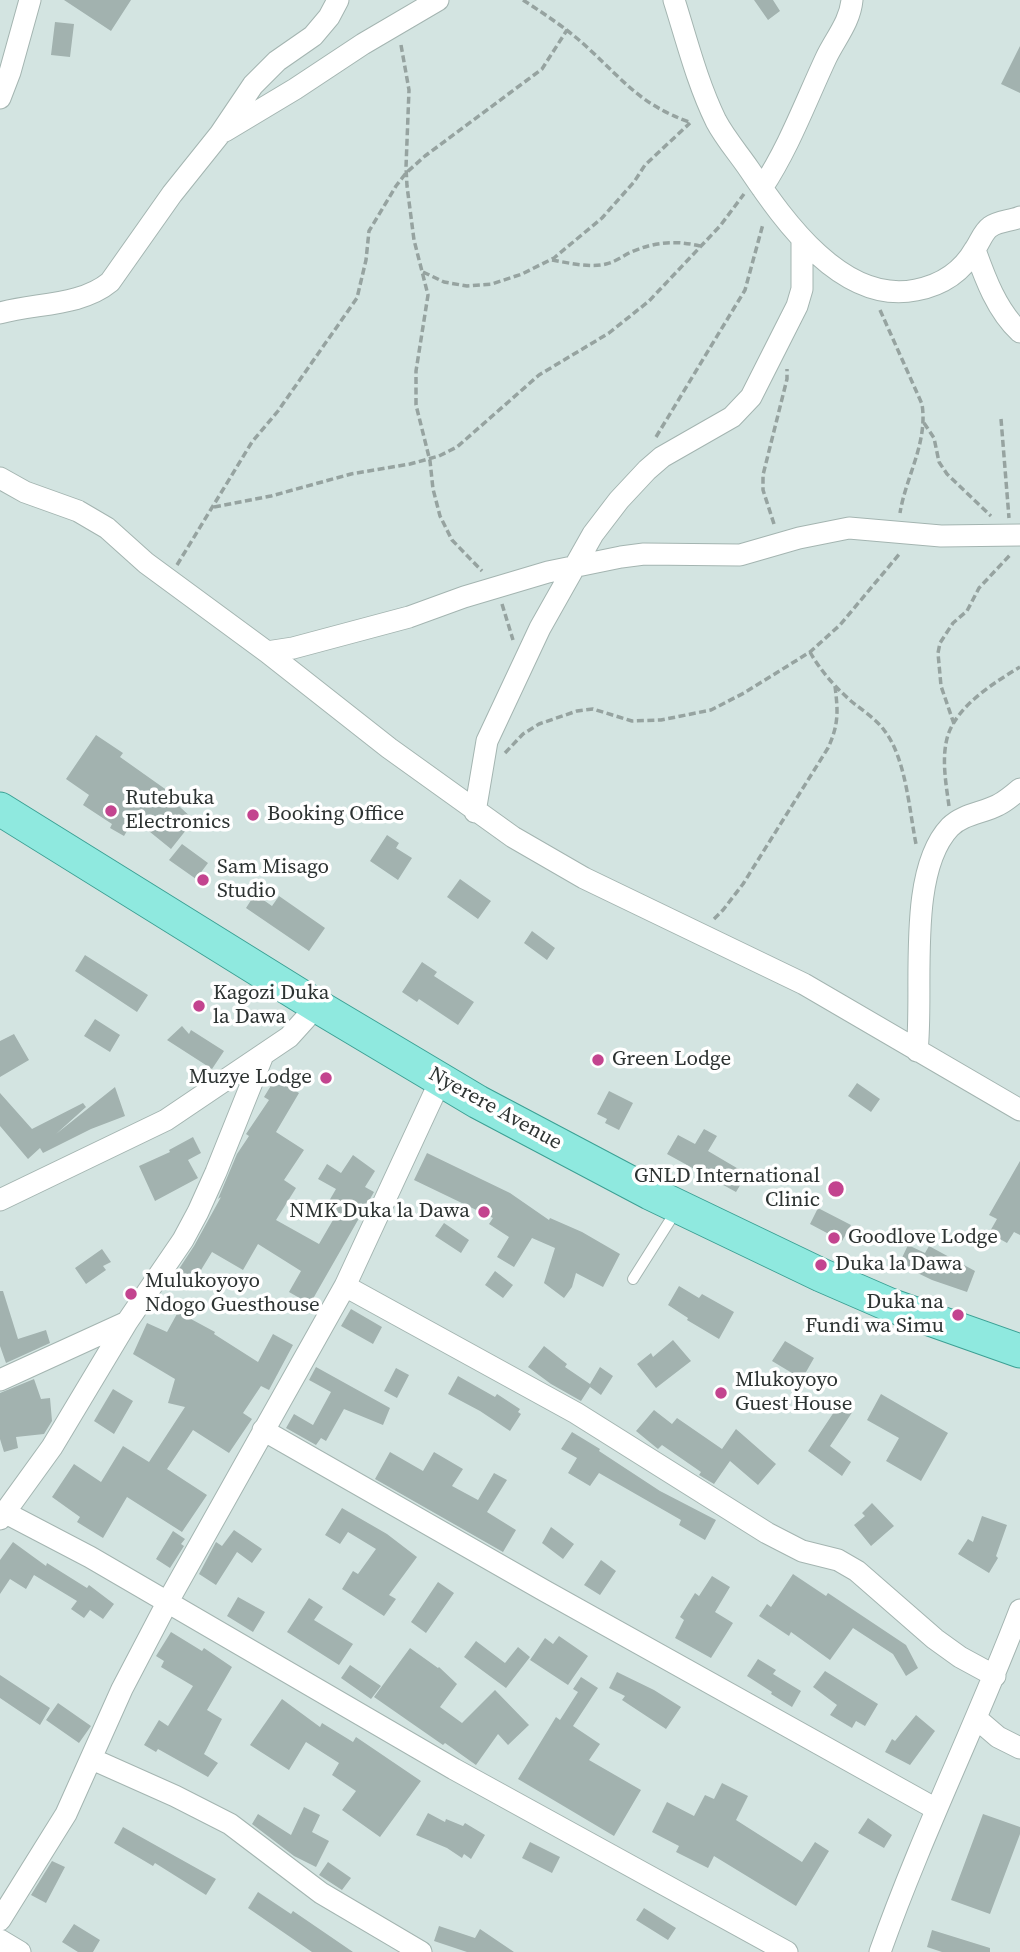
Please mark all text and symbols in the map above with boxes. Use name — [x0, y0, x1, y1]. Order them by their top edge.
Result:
place label: Rutebuka Electronics — [125, 786, 230, 836]
place label: Booking Office — [267, 802, 404, 828]
marker: Rutebuka Electronics — [103, 803, 119, 819]
marker: Booking Office — [245, 807, 261, 823]
place label: Sam Misago Studio — [217, 855, 329, 905]
marker: Sam Misago Studio — [195, 872, 211, 888]
place label: Kagozi Duka la Dawa — [213, 981, 330, 1031]
marker: Kagozi Duka la Dawa — [191, 998, 207, 1014]
place label: Green Lodge — [612, 1047, 731, 1073]
marker: Green Lodge — [590, 1052, 606, 1068]
street label: Nyerere Avenue — [424, 1062, 566, 1156]
place label: Muzye Lodge — [189, 1065, 312, 1091]
marker: Muzye Lodge — [318, 1070, 334, 1086]
place label: GNLD International Clinic — [634, 1164, 820, 1214]
marker: GNLD International Clinic — [826, 1179, 846, 1199]
place label: NMK Duka la Dawa — [289, 1199, 470, 1225]
marker: NMK Duka la Dawa — [476, 1204, 492, 1220]
place label: Goodlove Lodge — [848, 1225, 998, 1251]
marker: Goodlove Lodge — [826, 1230, 842, 1246]
place label: Duka la Dawa — [835, 1252, 962, 1278]
marker: Duka la Dawa — [813, 1257, 829, 1273]
place label: Mulukoyoyo Ndogo Guesthouse — [145, 1269, 320, 1319]
marker: Mulukoyoyo Ndogo Guesthouse — [123, 1286, 139, 1302]
place label: Duka na Fundi wa Simu — [805, 1290, 944, 1340]
marker: Duka na Fundi wa Simu — [950, 1307, 966, 1323]
place label: Mlukoyoyo Guest House — [735, 1368, 852, 1418]
marker: Mlukoyoyo Guest House — [713, 1385, 729, 1401]

